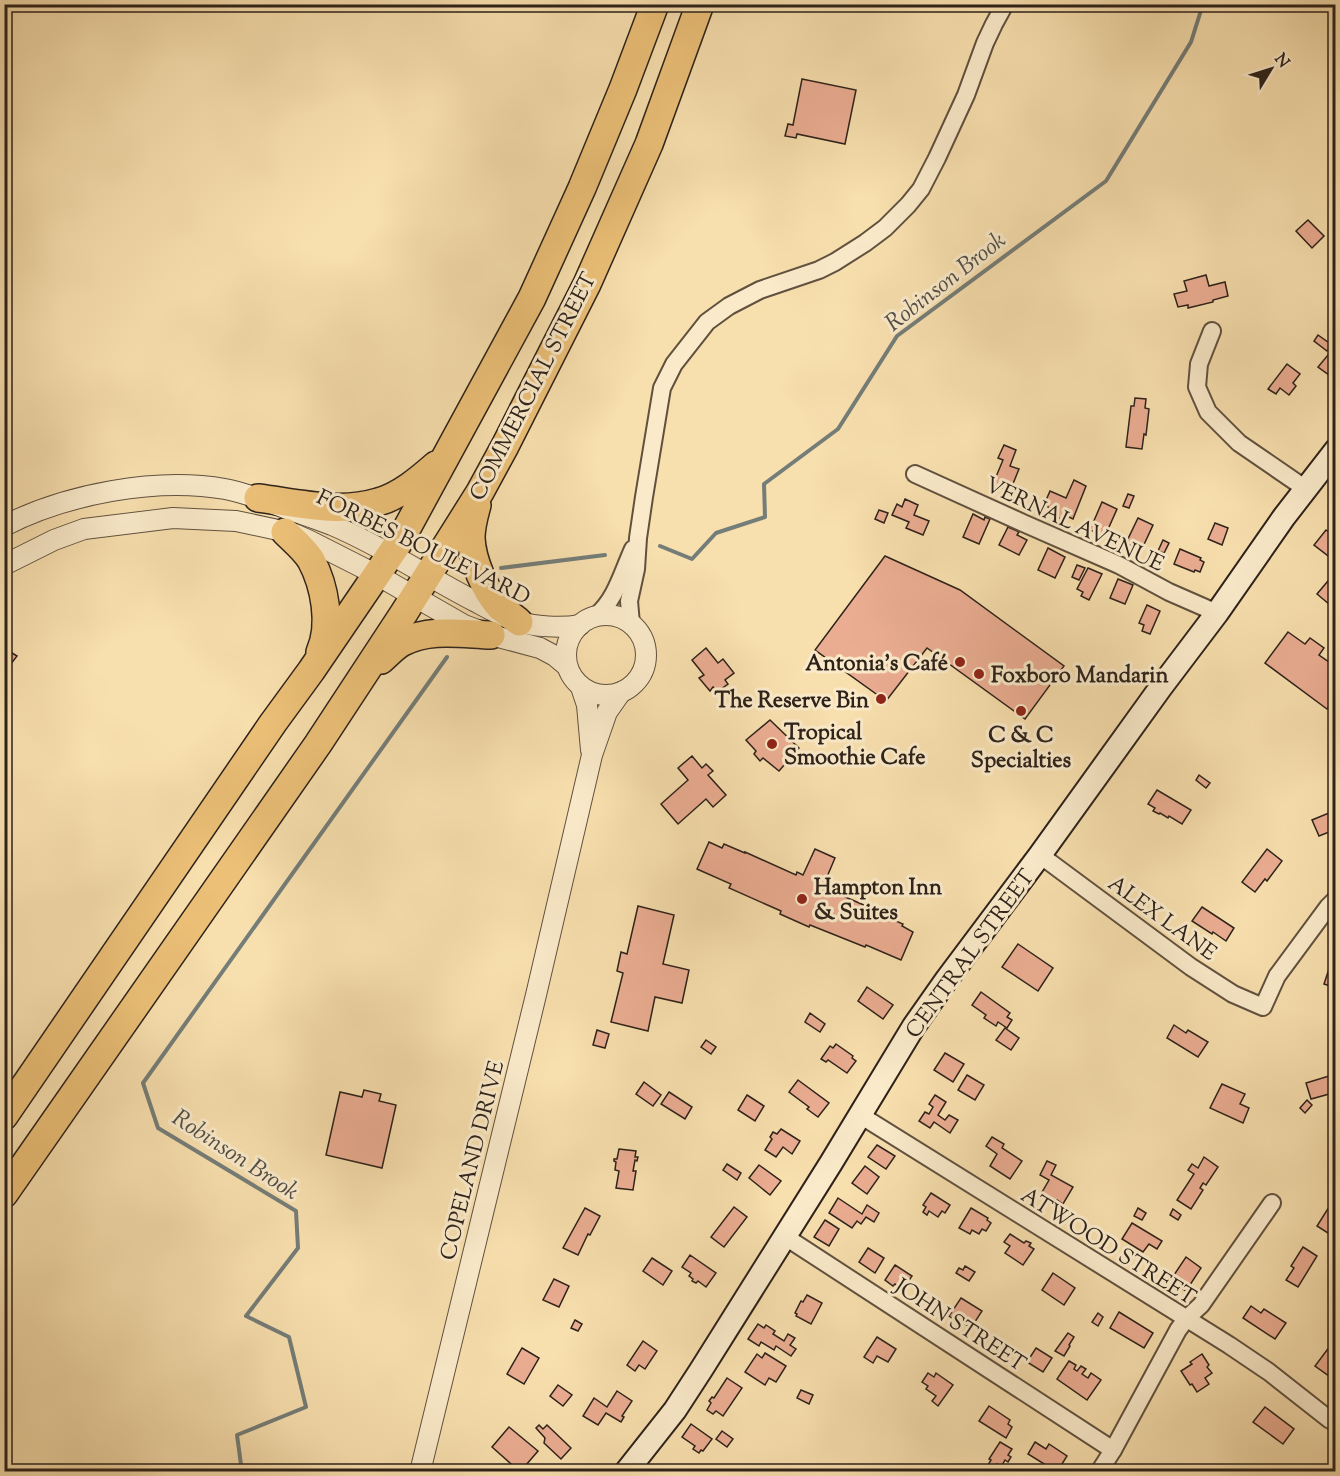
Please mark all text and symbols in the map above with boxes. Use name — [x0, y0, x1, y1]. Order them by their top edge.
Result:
north arrow — [1241, 39, 1301, 99]
text: N — [1268, 49, 1294, 74]
water label: Robinson Brook — [879, 224, 1014, 341]
street label: COMMERCIAL STREET — [463, 267, 606, 507]
street label: VERNAL AVENUE — [979, 470, 1169, 581]
street label: FORBES BOULEVARD — [310, 483, 535, 614]
place label: Antonia's Café — [805, 649, 948, 681]
marker: Antonia's Café — [953, 655, 967, 669]
place label: Foxboro Mandarin — [991, 661, 1168, 693]
marker: Foxboro Mandarin — [972, 667, 986, 681]
place label: The Reserve Bin — [714, 686, 869, 718]
marker: The Reserve Bin — [874, 692, 888, 706]
marker: C & C Specialties — [1014, 704, 1028, 718]
place label: Tropical Smoothie Cafe — [784, 718, 926, 775]
place label: C & C Specialties — [971, 721, 1072, 778]
marker: Tropical Smoothie Cafe — [765, 737, 779, 751]
street label: CENTRAL STREET — [899, 863, 1044, 1046]
street label: ALEX LANE — [1100, 869, 1222, 970]
place label: Hampton Inn & Suites — [814, 873, 942, 930]
marker: Hampton Inn & Suites — [795, 892, 809, 906]
street label: COPELAND DRIVE — [434, 1058, 514, 1264]
water label: Robinson Brook — [165, 1102, 305, 1210]
street label: ATWOOD STREET — [1014, 1181, 1202, 1315]
street label: JOHN STREET — [886, 1271, 1032, 1381]

